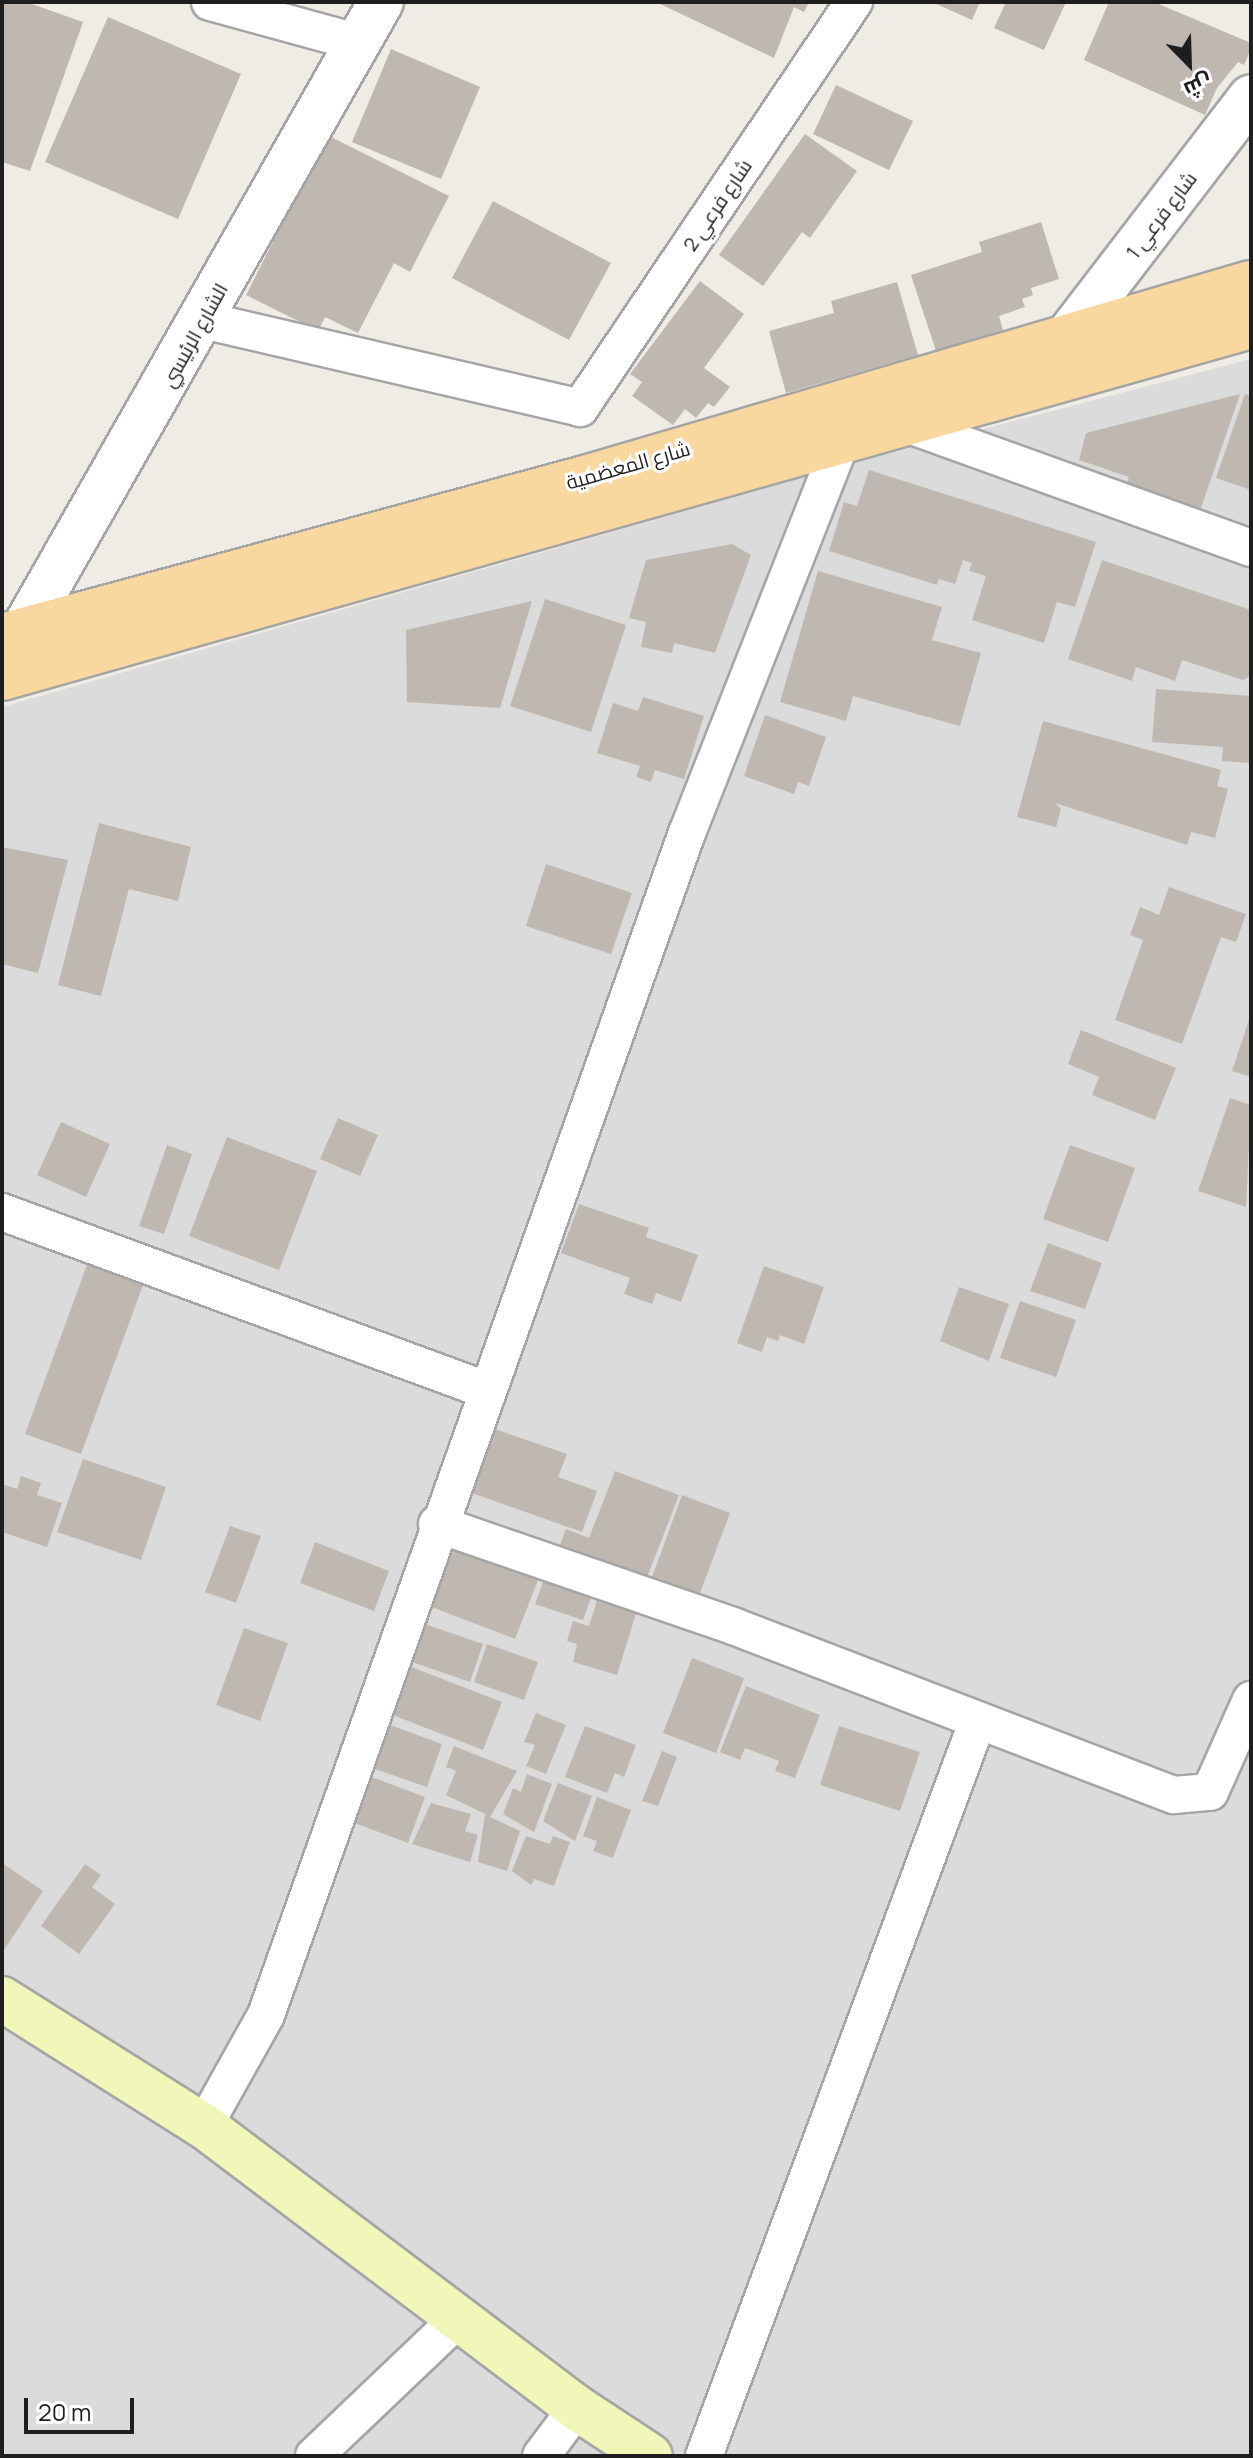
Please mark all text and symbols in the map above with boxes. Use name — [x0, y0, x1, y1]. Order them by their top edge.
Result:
north arrow — [1149, 24, 1229, 104]
text: ش — [1180, 67, 1217, 105]
street label: شارع فرعي 2 — [677, 154, 757, 256]
street label: شارع فرعي 1 — [1121, 167, 1201, 263]
street label: الشارع الرئيسي — [156, 279, 232, 391]
street label: شارع المعضمية — [563, 436, 693, 494]
scale bar — [28, 2382, 138, 2432]
text: 20 m — [38, 2395, 91, 2428]

